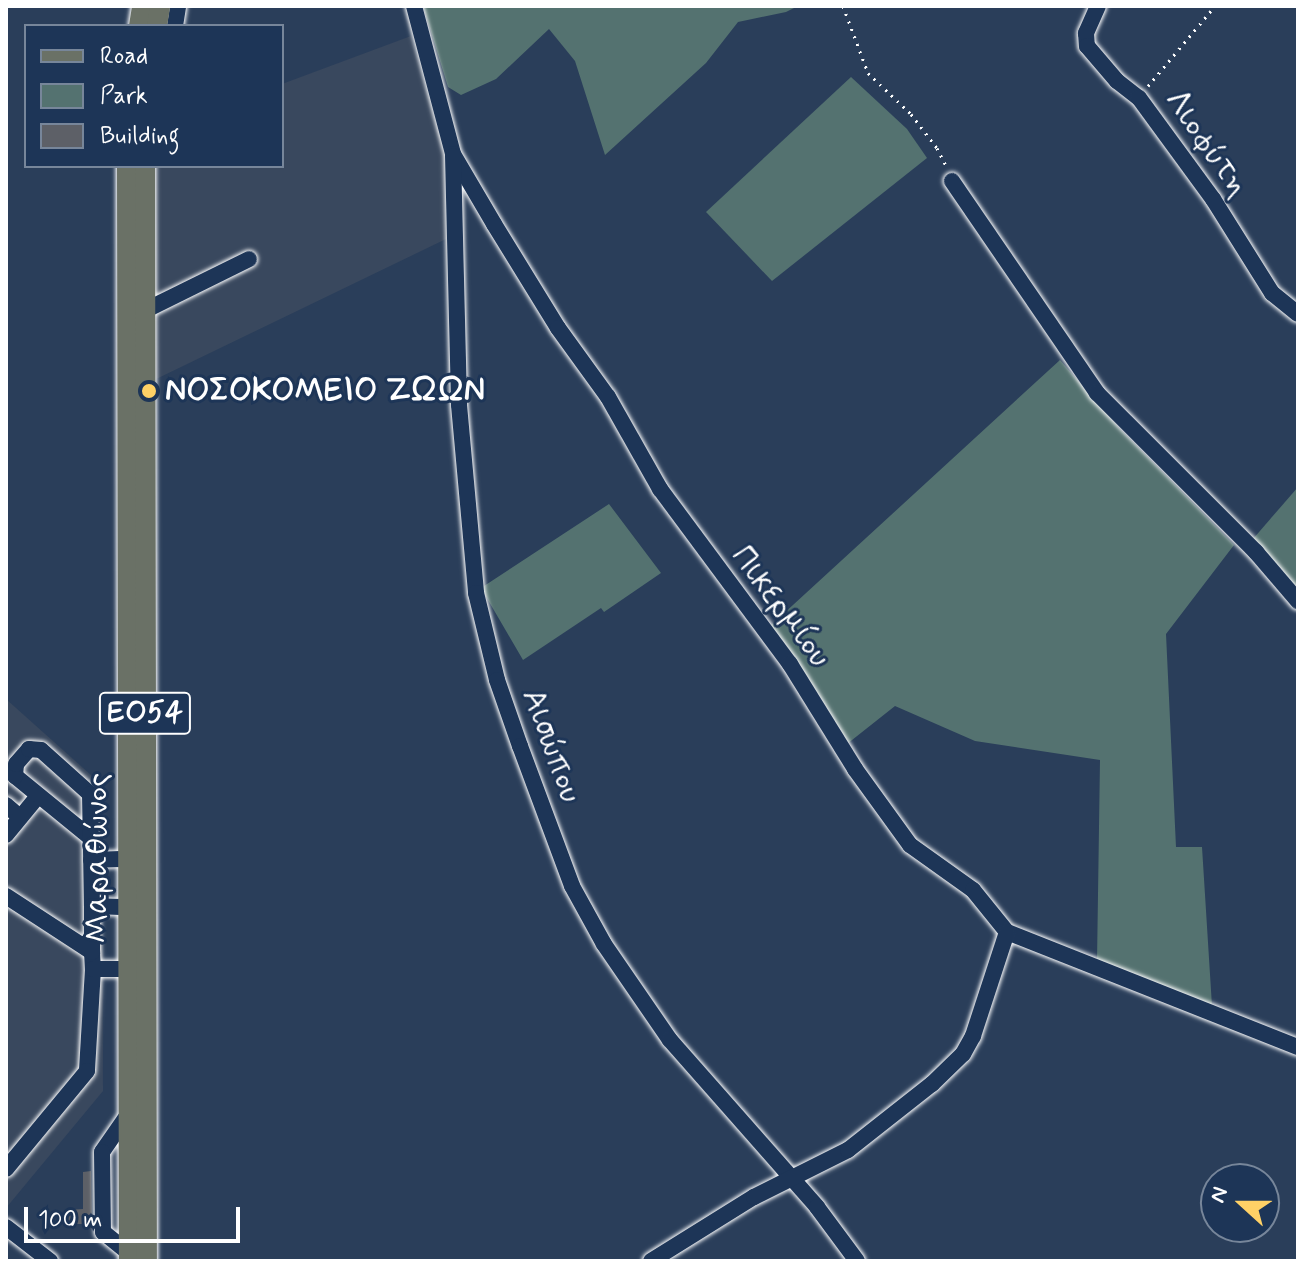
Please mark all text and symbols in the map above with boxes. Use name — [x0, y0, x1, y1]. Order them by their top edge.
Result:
legend — [24, 24, 284, 168]
text: Road — [100, 41, 148, 72]
text: Park — [100, 81, 148, 112]
street label: Λιοφύτη — [1155, 83, 1257, 205]
text: Building — [100, 121, 180, 152]
place label: ΝΟΣΟΚΟΜΕΙΟ ΖΩΩΝ — [165, 372, 485, 410]
marker: ΝΟΣΟΚΟΜΕΙΟ ΖΩΩΝ — [140, 382, 158, 400]
street label: Πικερμίου — [722, 539, 838, 675]
street label: Αισώπου — [513, 684, 589, 808]
road number: ΕΟ54 — [97, 687, 193, 739]
street label: Μαραθώνος — [79, 773, 117, 943]
north arrow — [1200, 1163, 1280, 1243]
text: N — [1204, 1183, 1235, 1207]
scale bar — [28, 1191, 244, 1241]
text: 100 m — [38, 1205, 102, 1236]

